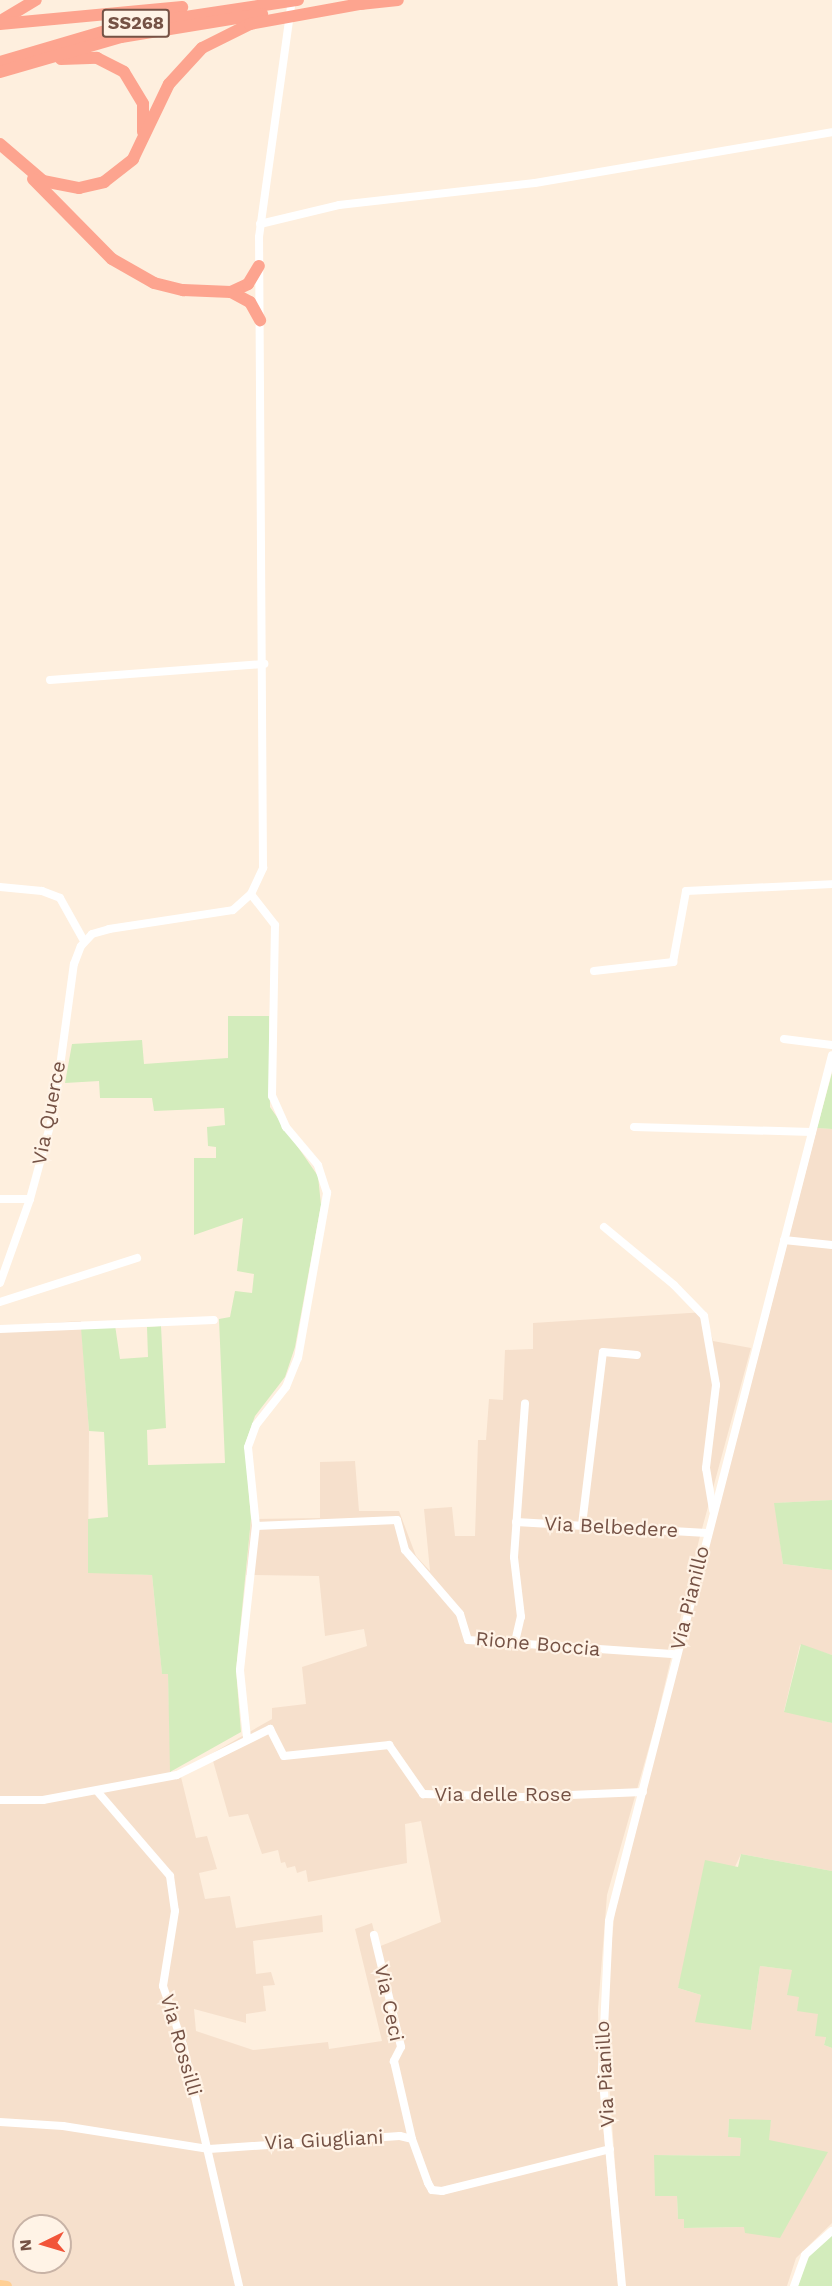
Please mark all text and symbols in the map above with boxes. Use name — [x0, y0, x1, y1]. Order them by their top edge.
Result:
road number: SS268 — [102, 8, 170, 38]
street label: Via Querce — [27, 1059, 71, 1167]
street label: Via Belbedere — [543, 1511, 679, 1543]
street label: Via Pianillo — [665, 1543, 715, 1653]
street label: Rione Boccia — [475, 1627, 601, 1661]
street label: Via delle Rose — [434, 1782, 572, 1806]
street label: Via Ceci — [369, 1962, 409, 2044]
street label: Via Rossilli — [155, 1991, 207, 2099]
street label: Via Pianillo — [590, 2020, 620, 2128]
street label: Via Giugliani — [264, 2125, 384, 2155]
north arrow — [12, 2214, 72, 2274]
text: N — [16, 2239, 36, 2252]

